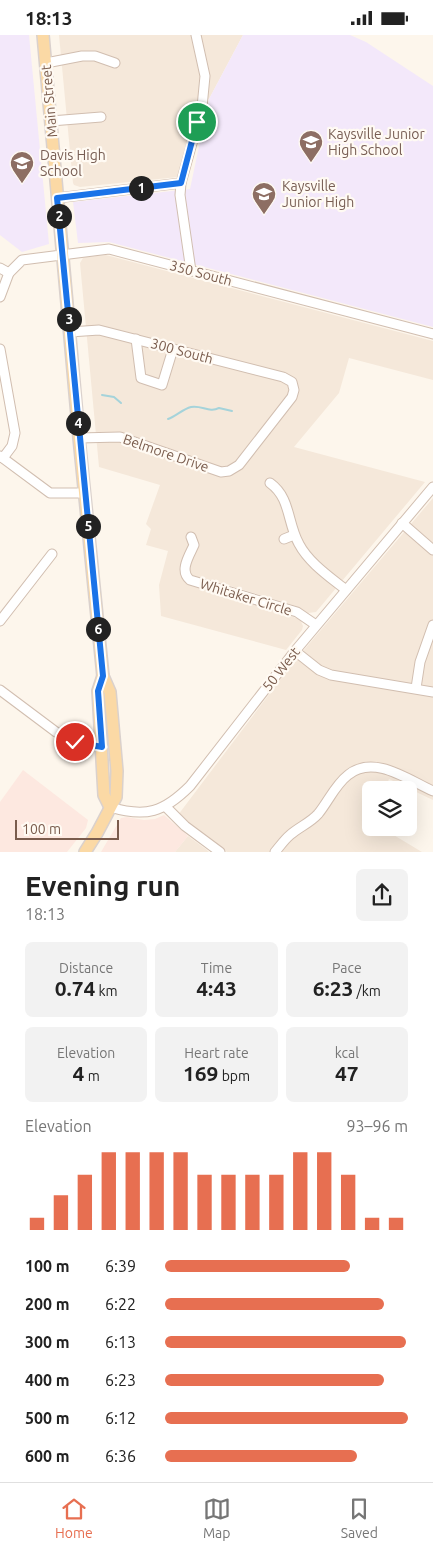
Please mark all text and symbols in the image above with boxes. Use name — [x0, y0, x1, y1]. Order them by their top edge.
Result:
text: 18:13 — [25, 7, 73, 29]
street label: Main Street — [38, 63, 60, 138]
pin — [176, 101, 218, 143]
icon: arrive — [183, 108, 211, 136]
place label: Kaysville Junior High School — [328, 126, 425, 158]
school or university icon: Kaysville Junior High School — [298, 129, 324, 163]
place label: Davis High School — [40, 147, 106, 179]
school or university icon: Davis High School — [9, 150, 35, 184]
pin: 1 — [128, 175, 154, 201]
place label: Kaysville Junior High — [282, 178, 354, 210]
text: 1 — [138, 180, 145, 196]
school or university icon: Kaysville Junior High — [251, 181, 277, 215]
pin: 2 — [46, 203, 72, 229]
text: 2 — [56, 208, 63, 224]
street label: 350 South — [168, 257, 234, 289]
pin: 3 — [56, 307, 82, 331]
text: 3 — [66, 311, 73, 327]
street label: 300 South — [149, 335, 215, 367]
pin: 4 — [66, 411, 90, 435]
text: 4 — [75, 415, 82, 431]
street label: Belmore Drive — [121, 431, 211, 475]
pin: 5 — [76, 513, 100, 539]
text: 5 — [85, 518, 92, 534]
street label: Whitaker Circle — [198, 575, 294, 619]
pin: 6 — [86, 617, 110, 641]
text: 6 — [95, 621, 102, 637]
street label: 50 West — [259, 644, 303, 694]
pin — [54, 721, 96, 763]
icon: check — [61, 728, 89, 756]
map controls — [362, 781, 417, 836]
button: layers — [362, 781, 417, 836]
scale bar — [15, 817, 119, 840]
text: 100 m — [22, 821, 61, 837]
button: share — [356, 869, 408, 921]
text: Evening run — [25, 870, 180, 901]
text: 18:13 — [25, 905, 65, 923]
text: Distance — [59, 960, 113, 976]
text: Time — [201, 960, 232, 976]
text: Pace — [332, 960, 362, 976]
text: 0.74 — [55, 976, 95, 1000]
text: 4:43 — [196, 976, 237, 1000]
text: 6:23 — [313, 976, 353, 1000]
text: km — [95, 983, 118, 999]
text: /km — [353, 983, 381, 999]
text: Elevation — [57, 1045, 115, 1061]
text: Heart rate — [184, 1045, 249, 1061]
text: kcal — [335, 1045, 359, 1061]
text: 4 — [73, 1061, 84, 1085]
text: 169 — [183, 1061, 218, 1085]
text: 47 — [335, 1061, 359, 1085]
text: m — [84, 1068, 100, 1084]
text: bpm — [218, 1068, 250, 1084]
text: Elevation — [25, 1117, 92, 1135]
text: 93–96 m — [346, 1117, 408, 1135]
text: 100 m — [25, 1257, 70, 1275]
text: 6:39 — [105, 1257, 136, 1275]
text: 200 m — [25, 1295, 70, 1313]
text: 6:22 — [105, 1295, 136, 1313]
text: 300 m — [25, 1333, 70, 1351]
text: 6:13 — [105, 1333, 136, 1351]
text: 400 m — [25, 1371, 70, 1389]
text: 6:23 — [105, 1371, 136, 1389]
text: 500 m — [25, 1409, 70, 1427]
text: 6:12 — [105, 1409, 136, 1427]
text: 600 m — [25, 1447, 70, 1465]
text: 6:36 — [105, 1447, 136, 1465]
tab: Home — [55, 1495, 93, 1541]
tab: Map — [203, 1495, 231, 1541]
tab: Saved — [341, 1495, 378, 1541]

